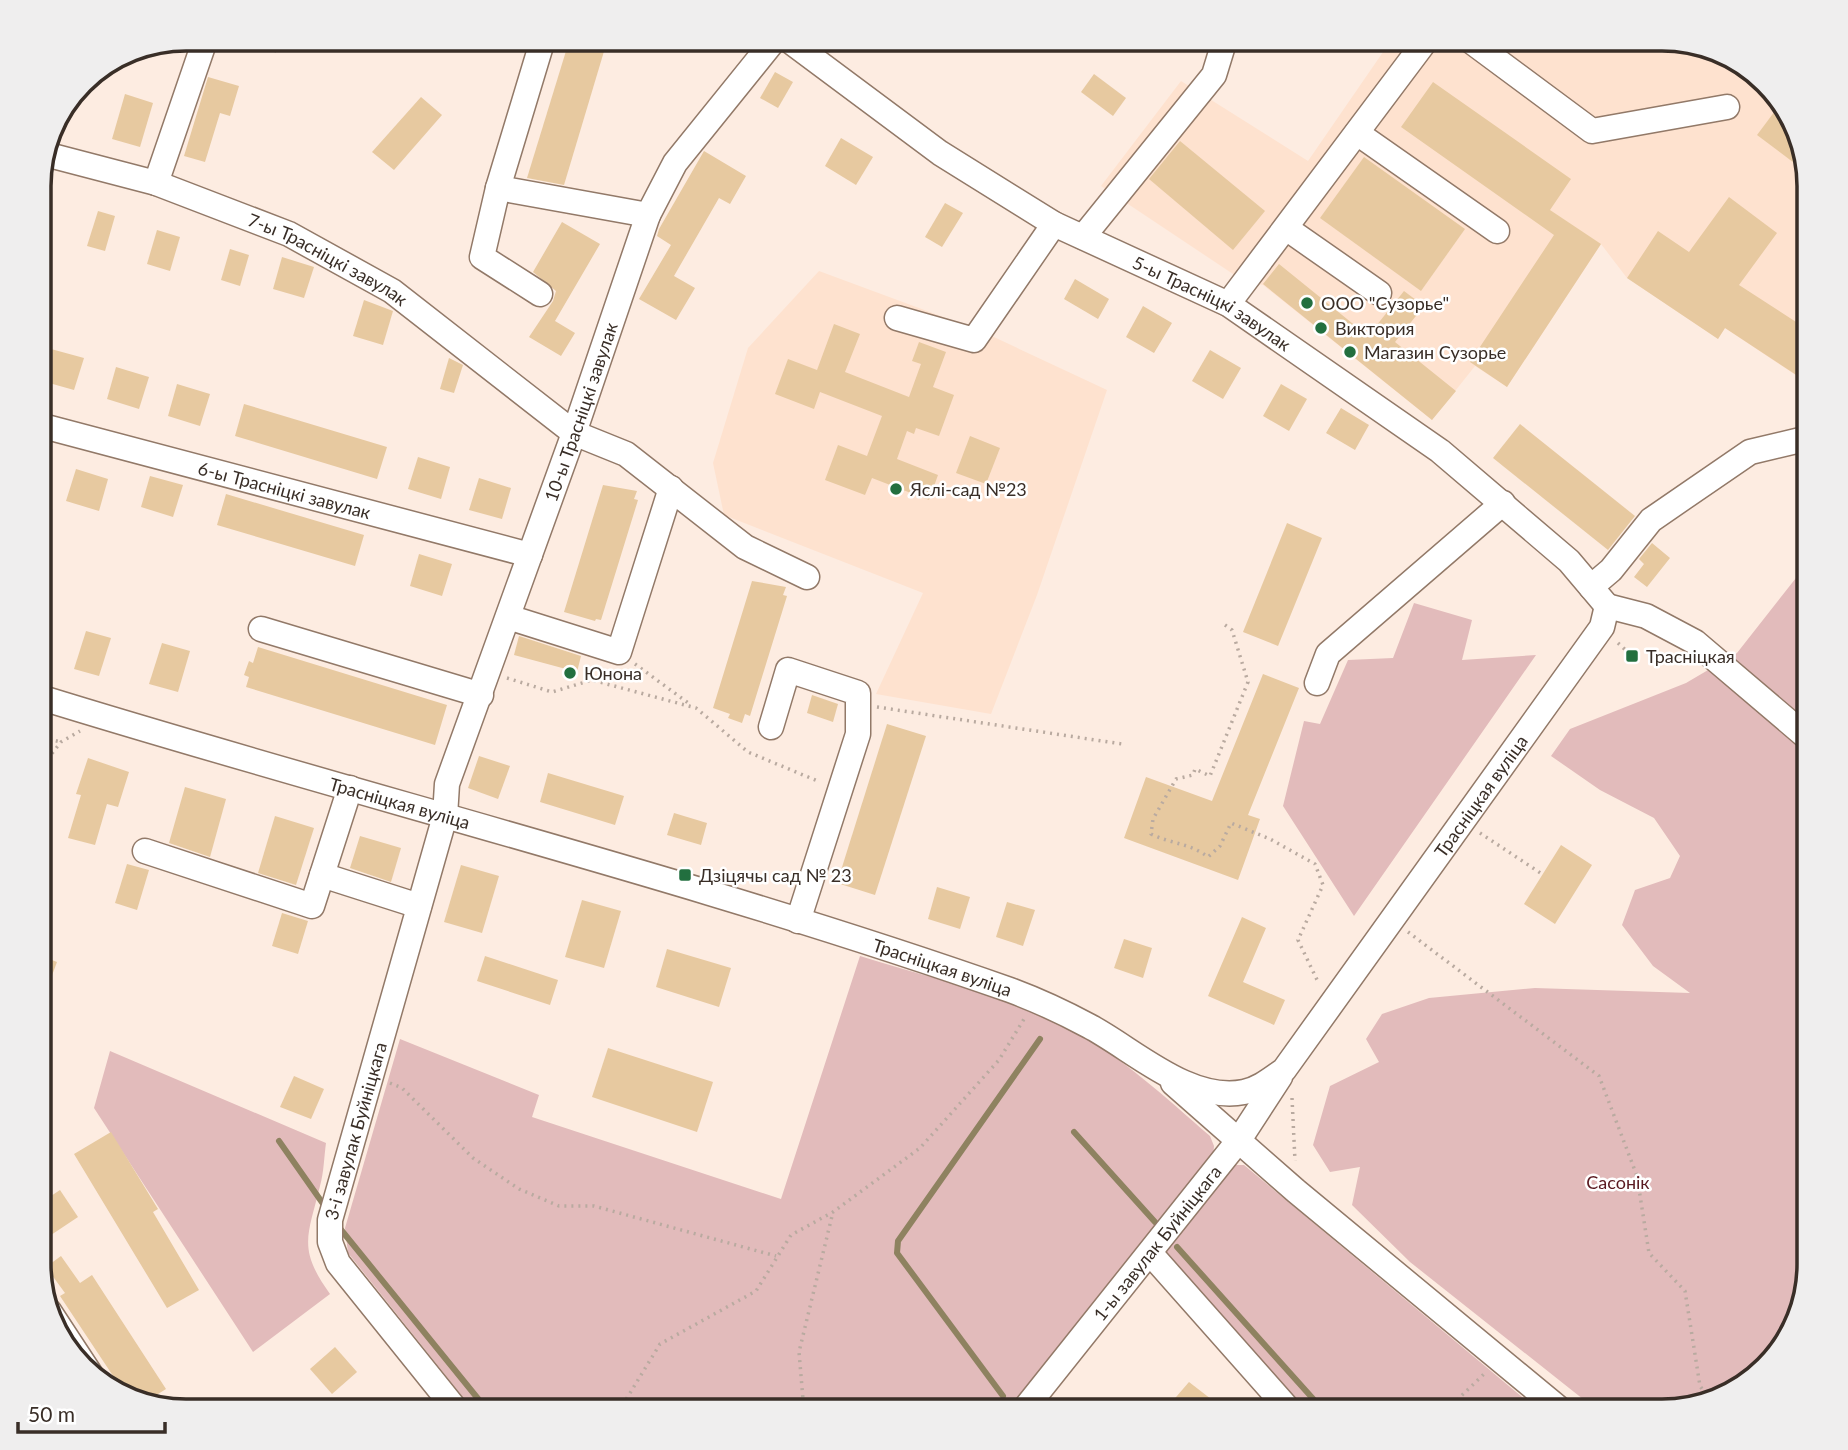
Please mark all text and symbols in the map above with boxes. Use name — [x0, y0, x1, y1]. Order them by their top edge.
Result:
street label: 7-ы Трасніцкі завулак — [245, 208, 413, 311]
street label: 5-ы Трасніцкі завулак — [1129, 251, 1296, 356]
place label: ООО "Сузорье" — [1321, 292, 1449, 314]
marker: ООО "Сузорье" — [1299, 295, 1315, 311]
place label: Виктория — [1335, 317, 1414, 339]
street label: 10-ы Трасніцкі завулак — [539, 319, 622, 504]
marker: Виктория — [1313, 320, 1329, 336]
place label: Магазин Сузорье — [1364, 341, 1506, 363]
marker: Магазин Сузорье — [1342, 344, 1358, 360]
street label: 6-ы Трасніцкі завулак — [196, 457, 374, 524]
place label: Яслі-сад №23 — [909, 478, 1027, 500]
marker: Яслі-сад №23 — [888, 481, 904, 497]
place label: Трасніцкая — [1646, 645, 1735, 667]
marker: Трасніцкая — [1624, 648, 1640, 664]
place label: Юнона — [584, 662, 642, 684]
marker: Юнона — [562, 665, 578, 681]
street label: Трасніцкая вуліца — [1429, 730, 1532, 861]
street label: Трасніцкая вуліца — [327, 772, 473, 833]
place label: Дзіцячы сад № 23 — [699, 864, 852, 886]
marker: Дзіцячы сад № 23 — [677, 867, 693, 883]
street label: Трасніцкая вуліца — [870, 934, 1015, 1001]
street label: 3-і завулак Буйніцкага — [320, 1039, 391, 1222]
street label: 1-ы завулак Буйніцкага — [1088, 1161, 1226, 1325]
park label: Сасонік — [1586, 1171, 1650, 1193]
scale bar — [18, 1390, 164, 1434]
text: 50 m — [28, 1401, 75, 1426]

